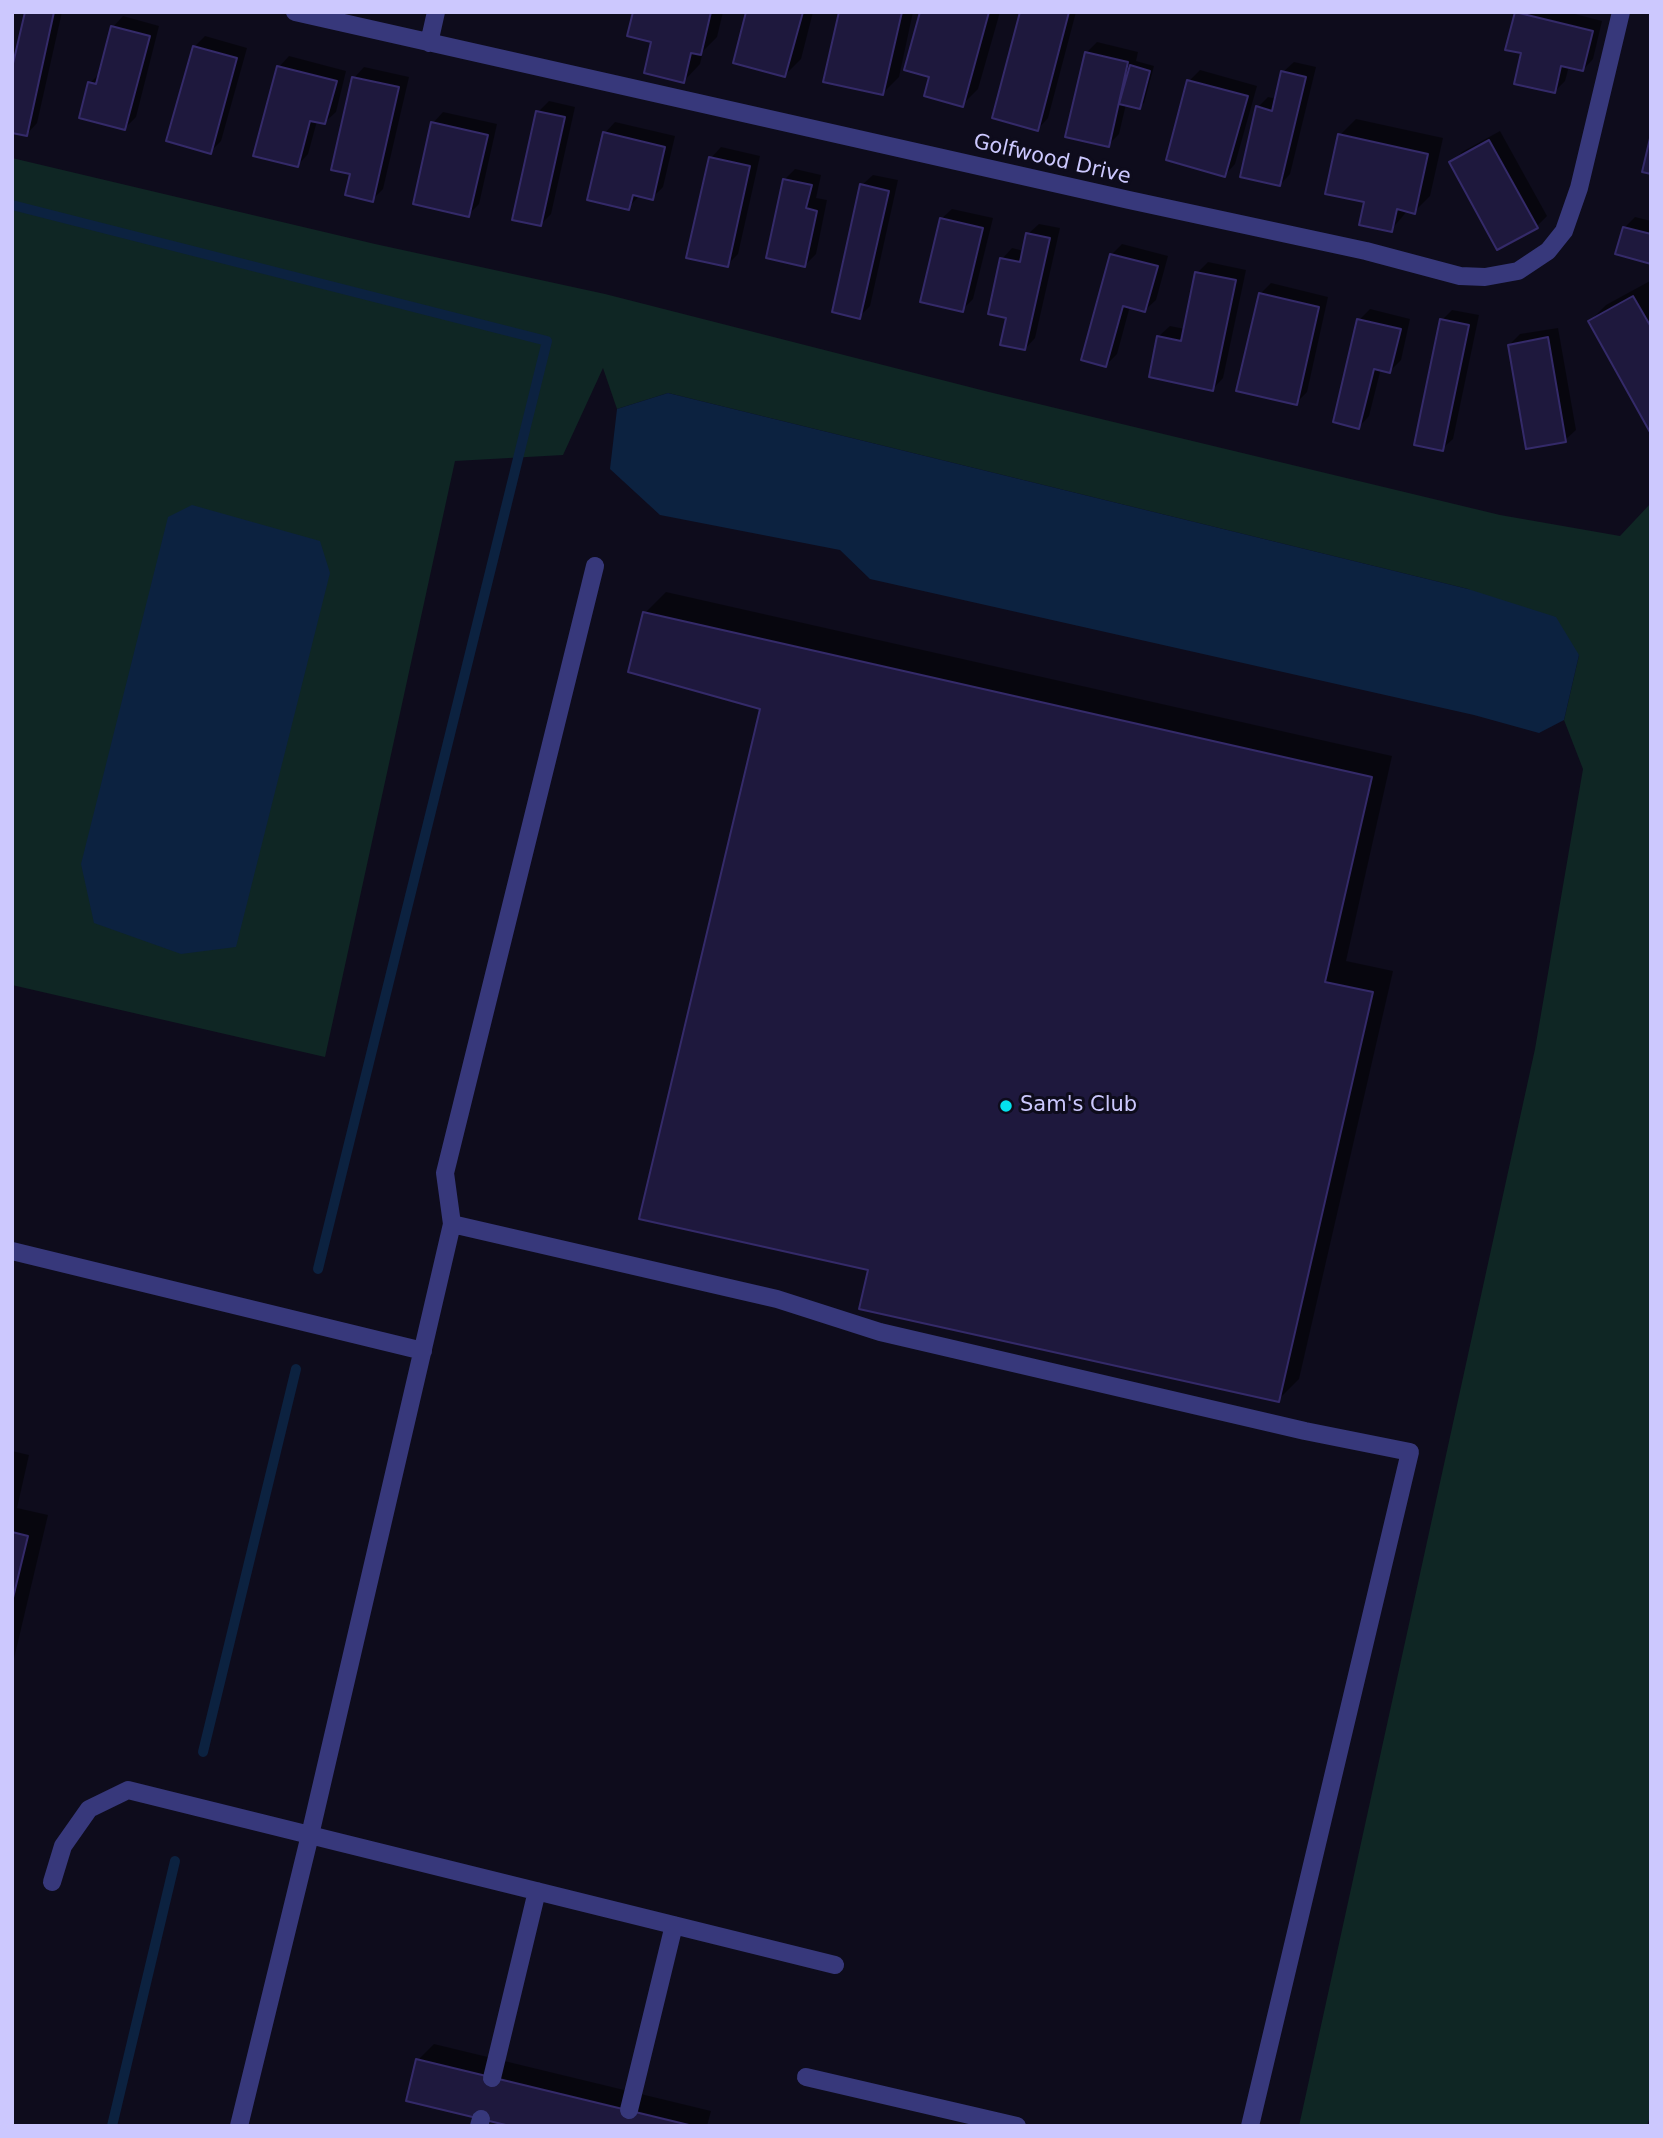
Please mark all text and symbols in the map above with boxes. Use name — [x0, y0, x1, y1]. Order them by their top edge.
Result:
street label: Golfwood Drive — [971, 130, 1133, 190]
place label: Sam's Club — [1020, 1093, 1137, 1119]
marker: Sam's Club — [998, 1098, 1014, 1114]

